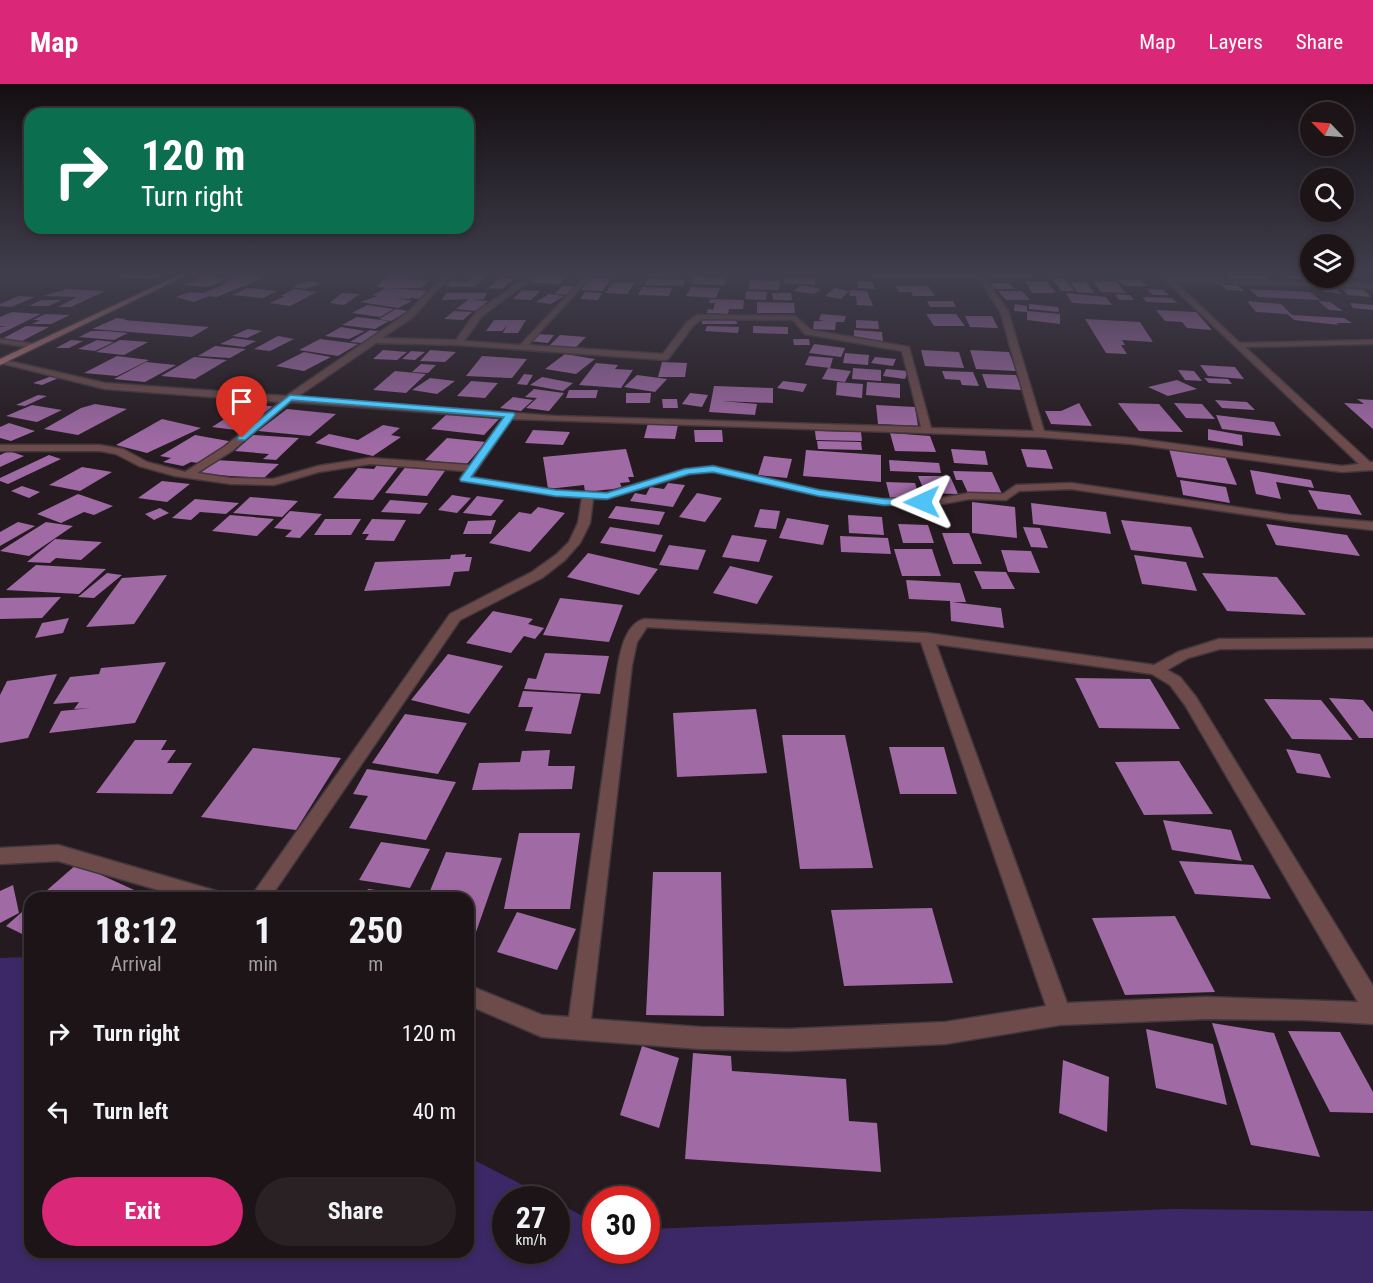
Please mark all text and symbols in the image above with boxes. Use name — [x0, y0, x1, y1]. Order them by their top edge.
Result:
text: Map — [30, 26, 78, 59]
text: Map — [1139, 30, 1176, 54]
text: Layers — [1209, 30, 1263, 54]
text: Share — [1296, 30, 1343, 54]
north arrow — [1300, 102, 1354, 156]
map controls — [1300, 102, 1354, 288]
text: 120 m — [141, 131, 246, 180]
icon: right — [42, 132, 120, 210]
button: search — [1300, 168, 1354, 222]
text: Turn right — [141, 181, 243, 213]
button: layers — [1300, 234, 1354, 288]
pin — [216, 376, 267, 438]
icon: arrive — [225, 385, 258, 418]
position arrow — [890, 470, 954, 534]
text: 18:12 — [95, 910, 177, 952]
text: 1 — [254, 910, 272, 952]
text: 250 — [349, 910, 403, 952]
text: Arrival — [111, 952, 162, 976]
text: min — [248, 952, 278, 976]
text: m — [368, 952, 383, 976]
icon: right — [42, 1017, 75, 1050]
text: Turn right — [93, 1021, 180, 1046]
text: 120 m — [402, 1021, 456, 1046]
icon: left — [42, 1095, 75, 1128]
text: Turn left — [93, 1099, 168, 1124]
text: 40 m — [413, 1099, 456, 1124]
button: Exit — [42, 1177, 243, 1246]
button: Share — [255, 1177, 456, 1246]
speed limit sign: 30 — [582, 1186, 660, 1264]
text: 27 — [516, 1200, 546, 1235]
text: km/h — [516, 1231, 546, 1249]

